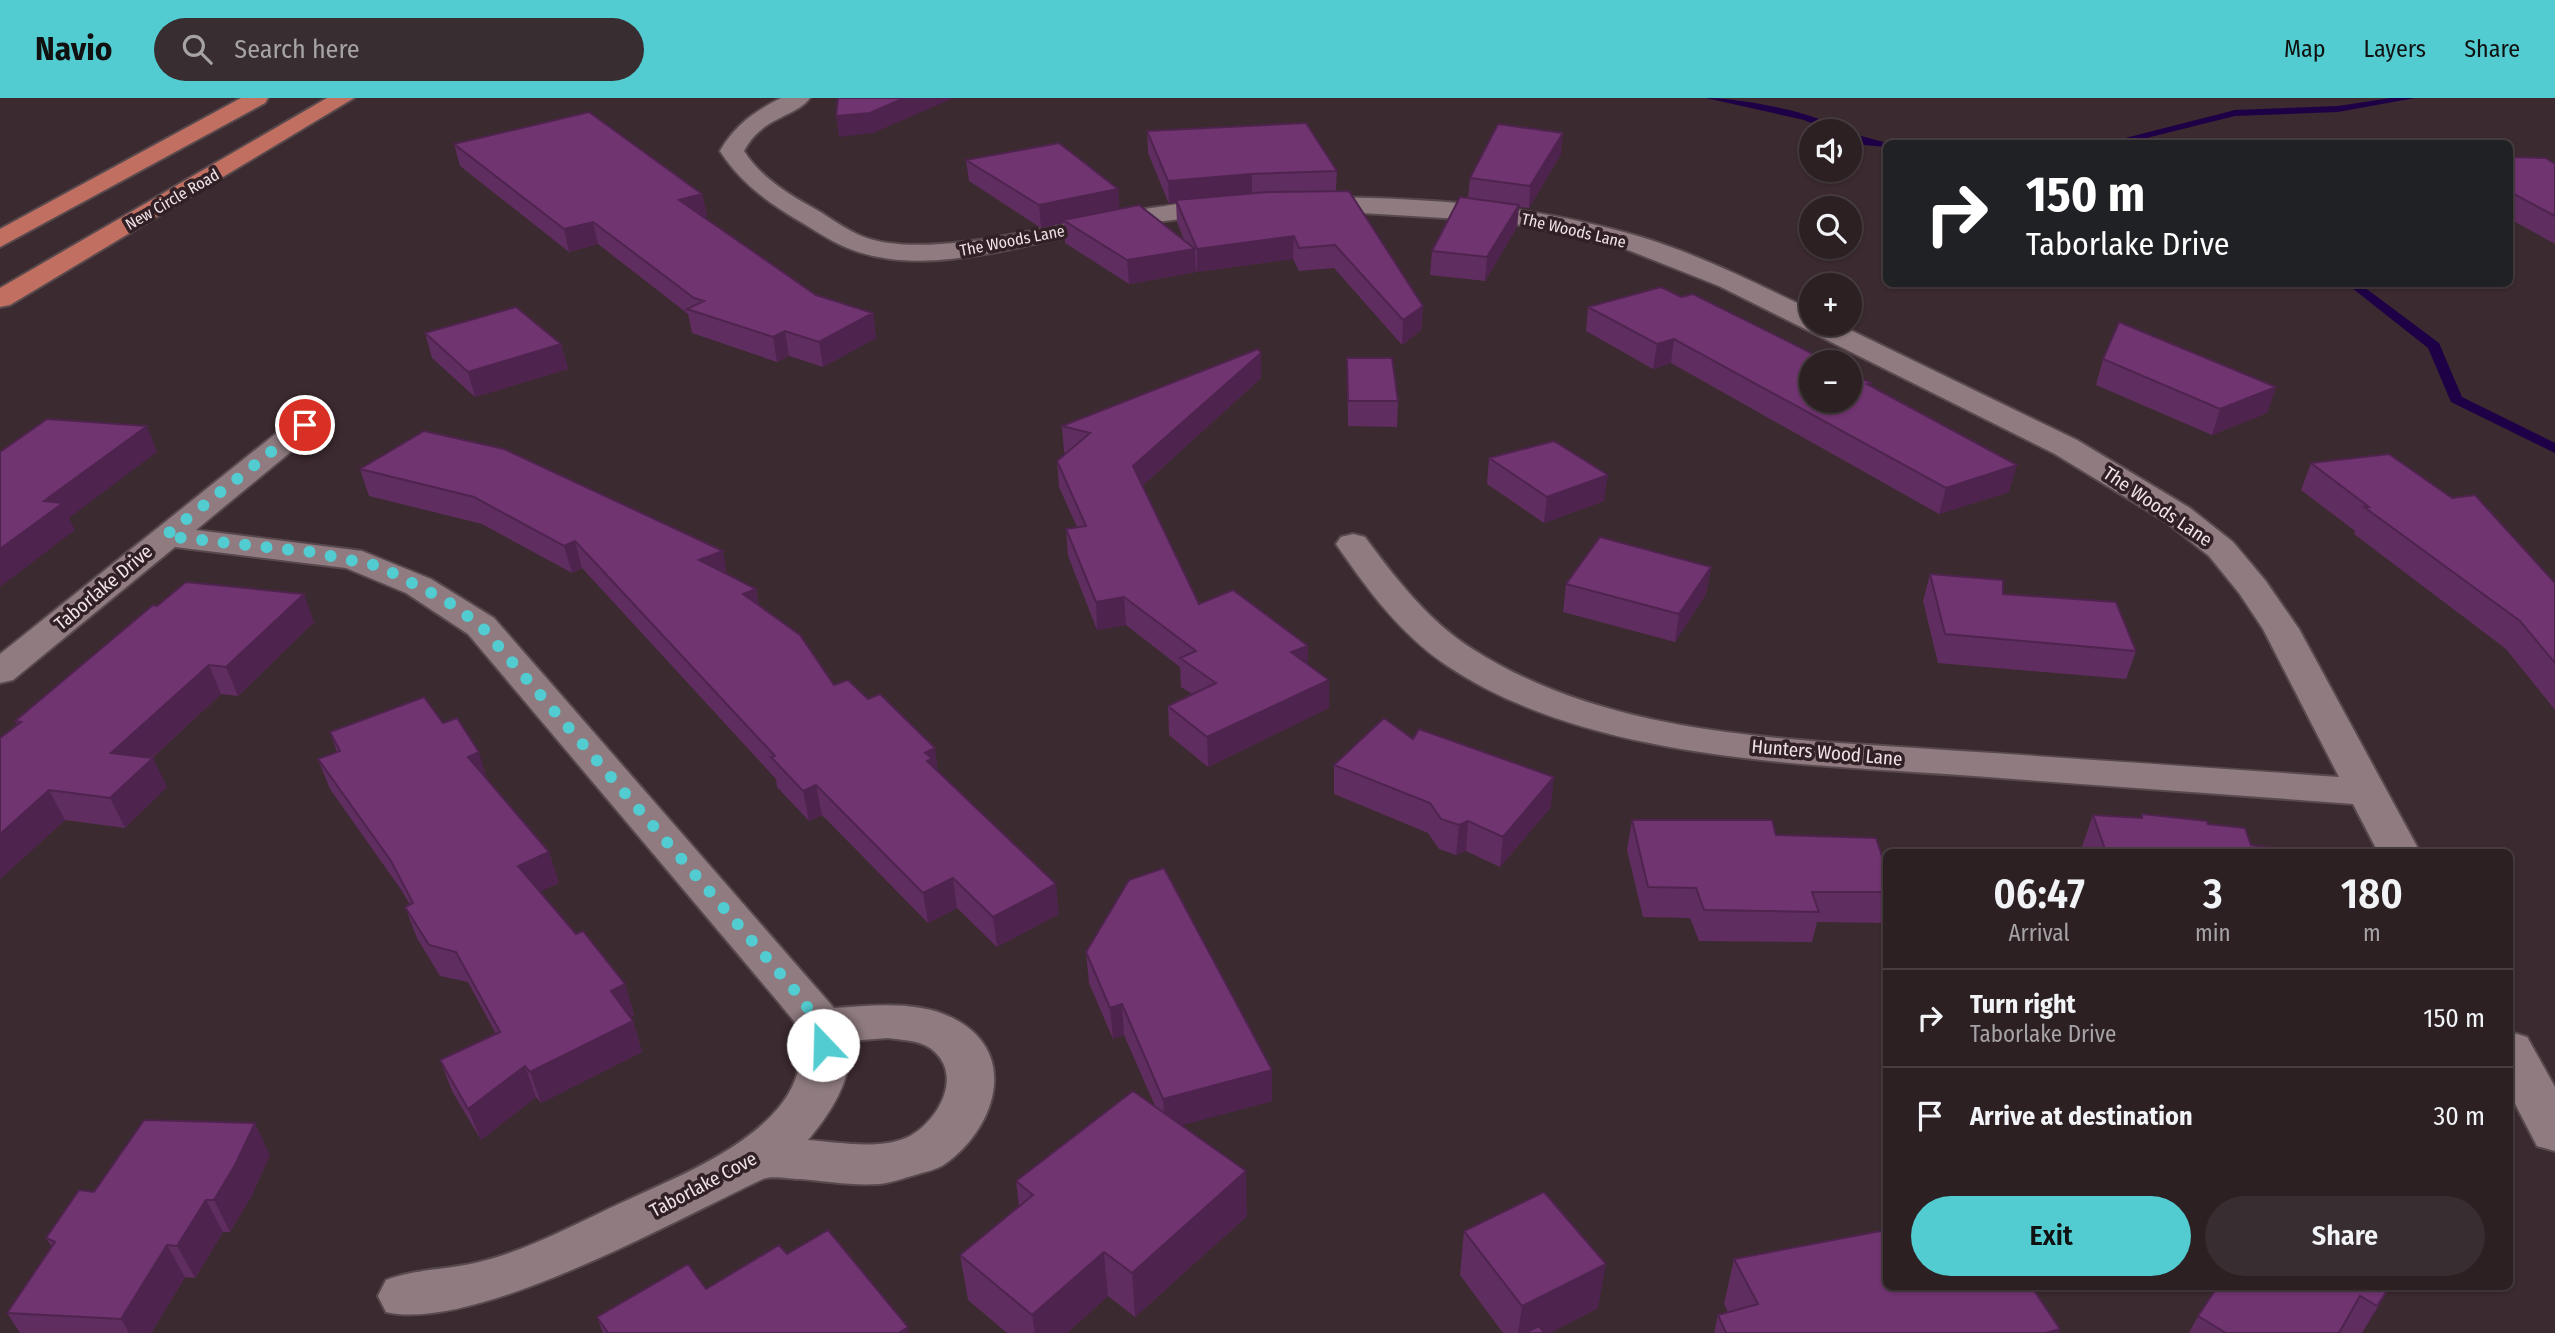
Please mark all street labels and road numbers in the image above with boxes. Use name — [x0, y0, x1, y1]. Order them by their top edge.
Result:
street label: New Circle Road — [122, 165, 222, 234]
street label: The Woods Lane — [1520, 209, 1628, 252]
street label: The Woods Lane — [958, 221, 1066, 260]
street label: The Woods Lane — [2099, 462, 2217, 551]
street label: Taborlake Drive — [50, 540, 157, 635]
street label: Hunters Wood Lane — [1751, 734, 1903, 771]
street label: Taborlake Cove — [646, 1147, 761, 1222]

